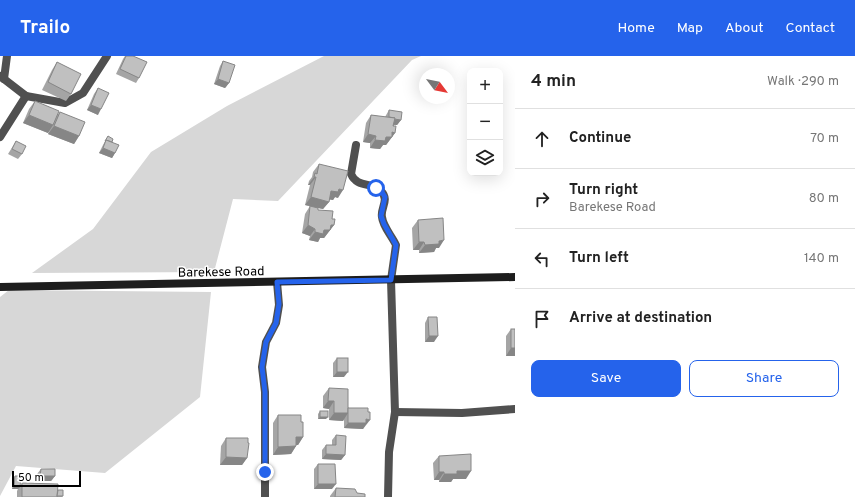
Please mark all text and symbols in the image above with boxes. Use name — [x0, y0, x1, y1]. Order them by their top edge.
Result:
text: Trailo — [20, 16, 70, 40]
text: Home — [618, 20, 655, 37]
text: Map — [677, 20, 703, 37]
text: About — [725, 20, 764, 37]
text: Contact — [786, 20, 835, 37]
north arrow — [419, 68, 455, 104]
map controls — [467, 68, 503, 176]
button: + — [467, 68, 503, 104]
text: 4 min — [531, 71, 576, 93]
text: Walk · 290 m — [767, 74, 839, 90]
button: − — [467, 104, 503, 140]
icon: ahead — [531, 128, 553, 150]
text: Continue — [569, 129, 631, 148]
text: 70 m — [810, 131, 839, 147]
button: layers — [467, 140, 503, 176]
route start — [367, 179, 385, 197]
text: Turn right — [569, 181, 638, 200]
icon: right — [531, 188, 553, 210]
text: 80 m — [809, 191, 839, 207]
text: Barekese Road — [569, 200, 656, 216]
icon: left — [531, 248, 553, 270]
text: Turn left — [569, 249, 629, 268]
text: 140 m — [804, 251, 839, 267]
street label: Barekese Road — [177, 264, 265, 282]
icon: arrive — [531, 308, 553, 330]
text: Arrive at destination — [569, 309, 712, 328]
button: Save — [531, 360, 681, 397]
button: Share — [689, 360, 839, 397]
route end — [256, 463, 274, 481]
scale bar — [12, 469, 81, 488]
text: 50 m — [18, 471, 44, 485]

